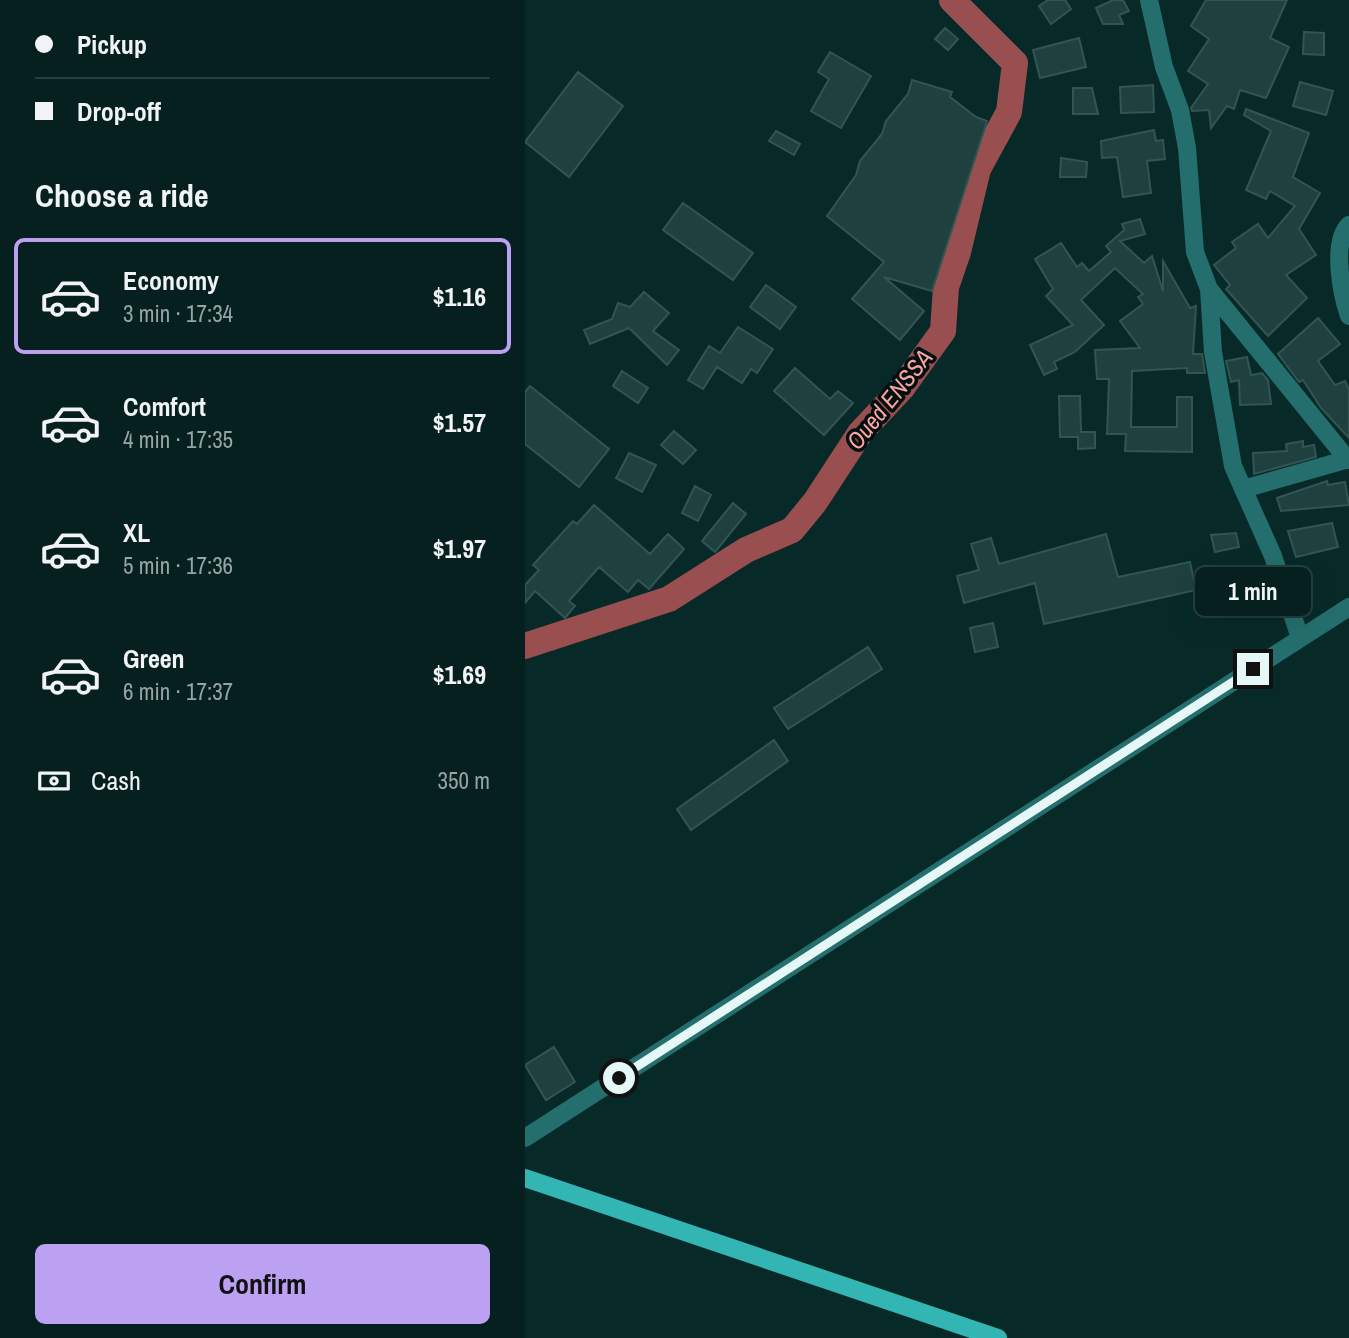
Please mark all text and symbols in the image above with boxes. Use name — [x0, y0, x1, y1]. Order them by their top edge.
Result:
text: Pickup — [77, 27, 147, 62]
text: Drop-off — [77, 94, 161, 129]
text: Choose a ride — [35, 174, 209, 217]
text: Economy — [123, 263, 219, 298]
icon: car — [39, 265, 102, 328]
text: $1.16 — [433, 279, 486, 314]
text: 3 min · 17:34 — [123, 298, 233, 329]
water label: Oued ENSSA — [839, 342, 939, 456]
text: Comfort — [123, 389, 206, 424]
icon: car — [39, 391, 102, 454]
text: $1.57 — [433, 405, 486, 440]
text: 4 min · 17:35 — [123, 424, 233, 455]
text: XL — [123, 515, 150, 550]
icon: car — [39, 517, 102, 580]
text: $1.97 — [433, 531, 486, 566]
text: 5 min · 17:36 — [123, 550, 233, 581]
callout: 1 min — [1195, 568, 1311, 616]
text: 1 min — [1228, 576, 1278, 607]
text: Green — [123, 641, 185, 676]
icon: car — [39, 643, 102, 706]
route end — [1237, 653, 1269, 685]
text: $1.69 — [433, 657, 486, 692]
text: 6 min · 17:37 — [123, 676, 233, 707]
icon: cash — [35, 762, 73, 800]
text: Cash — [91, 763, 141, 798]
text: 350 m — [438, 765, 490, 796]
route start — [603, 1062, 635, 1094]
button: Confirm — [35, 1244, 490, 1324]

